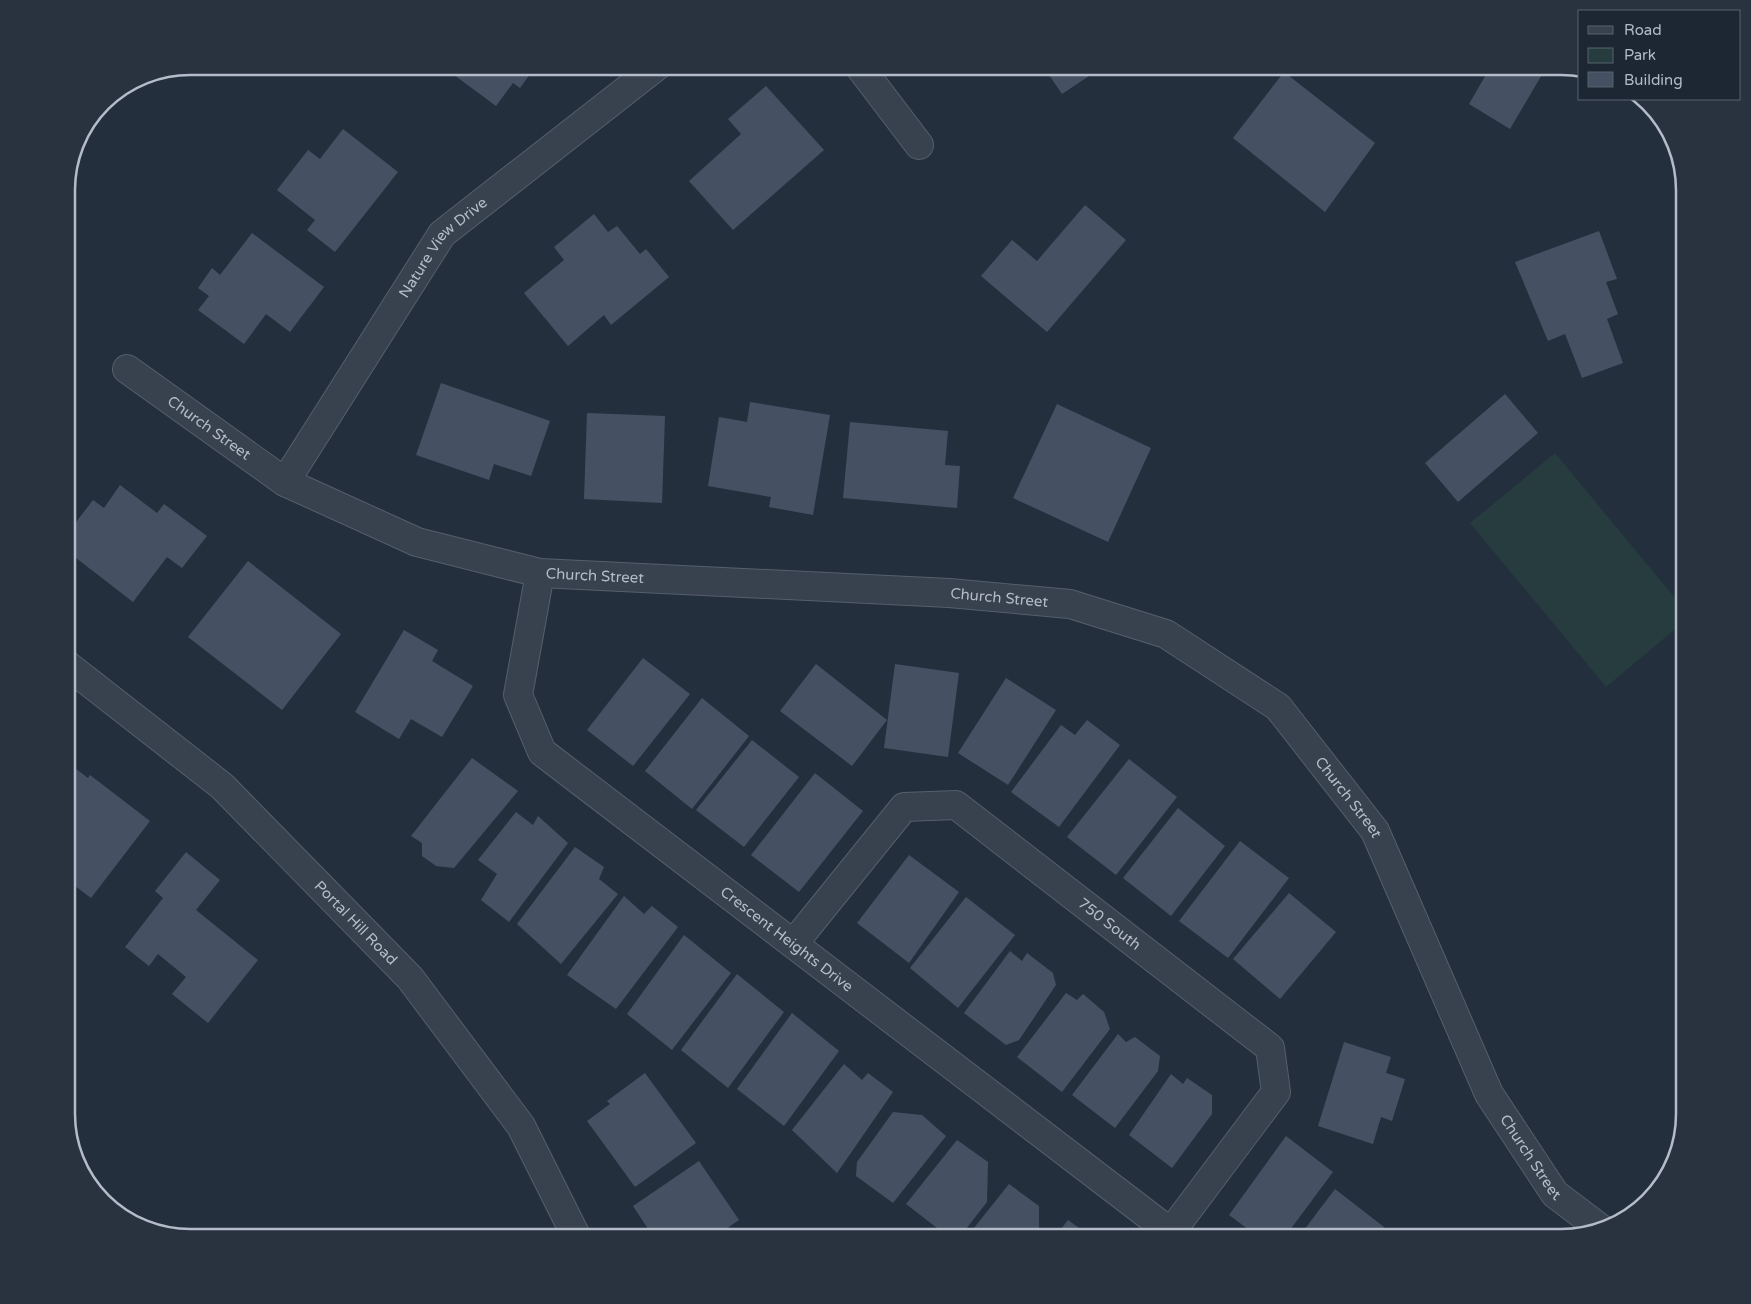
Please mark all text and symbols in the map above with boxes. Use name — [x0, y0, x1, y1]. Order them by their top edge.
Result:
legend — [1578, 10, 1741, 100]
text: Road — [1624, 21, 1662, 39]
text: Park — [1624, 46, 1656, 64]
text: Building — [1624, 71, 1683, 89]
street label: Nature View Drive — [395, 193, 491, 301]
street label: Church Street — [164, 392, 255, 464]
street label: Church Street — [545, 564, 645, 587]
street label: Church Street — [950, 584, 1049, 611]
street label: Church Street — [1311, 753, 1386, 841]
street label: Portal Hill Road — [311, 877, 401, 969]
street label: Crescent Heights Drive — [717, 883, 857, 996]
street label: 750 South — [1074, 894, 1144, 954]
street label: Church Street — [1496, 1111, 1564, 1204]

